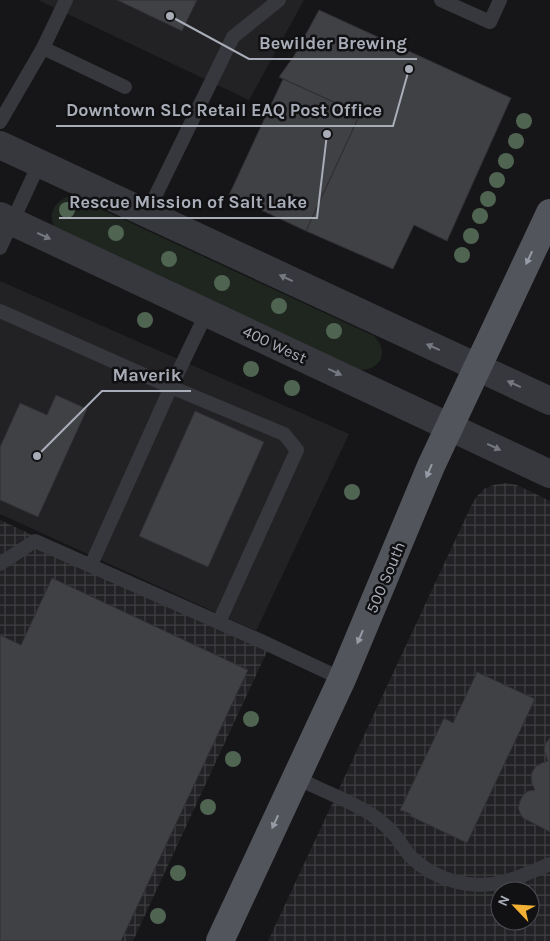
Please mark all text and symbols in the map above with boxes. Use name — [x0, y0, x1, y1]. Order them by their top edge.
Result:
callout: Bewilder Brewing — [249, 26, 417, 59]
text: Bewilder Brewing — [259, 32, 407, 54]
callout: Downtown SLC Retail EAQ Post Office — [56, 93, 393, 126]
text: Downtown SLC Retail EAQ Post Office — [66, 99, 382, 121]
callout: Rescue Mission of Salt Lake — [59, 185, 317, 218]
text: Rescue Mission of Salt Lake — [69, 191, 307, 213]
one-way arrow — [37, 233, 51, 241]
one-way arrow — [525, 250, 533, 265]
one-way arrow — [279, 274, 293, 282]
street label: 400 West — [240, 321, 310, 367]
one-way arrow — [426, 343, 440, 351]
callout: Maverik — [102, 358, 191, 391]
text: Maverik — [113, 364, 182, 386]
one-way arrow — [328, 369, 342, 377]
one-way arrow — [507, 380, 521, 388]
one-way arrow — [487, 444, 501, 452]
one-way arrow — [425, 464, 433, 478]
street label: 500 South — [362, 539, 409, 616]
one-way arrow — [355, 630, 363, 644]
one-way arrow — [271, 815, 279, 829]
north arrow — [490, 881, 540, 931]
text: N — [494, 893, 513, 909]

